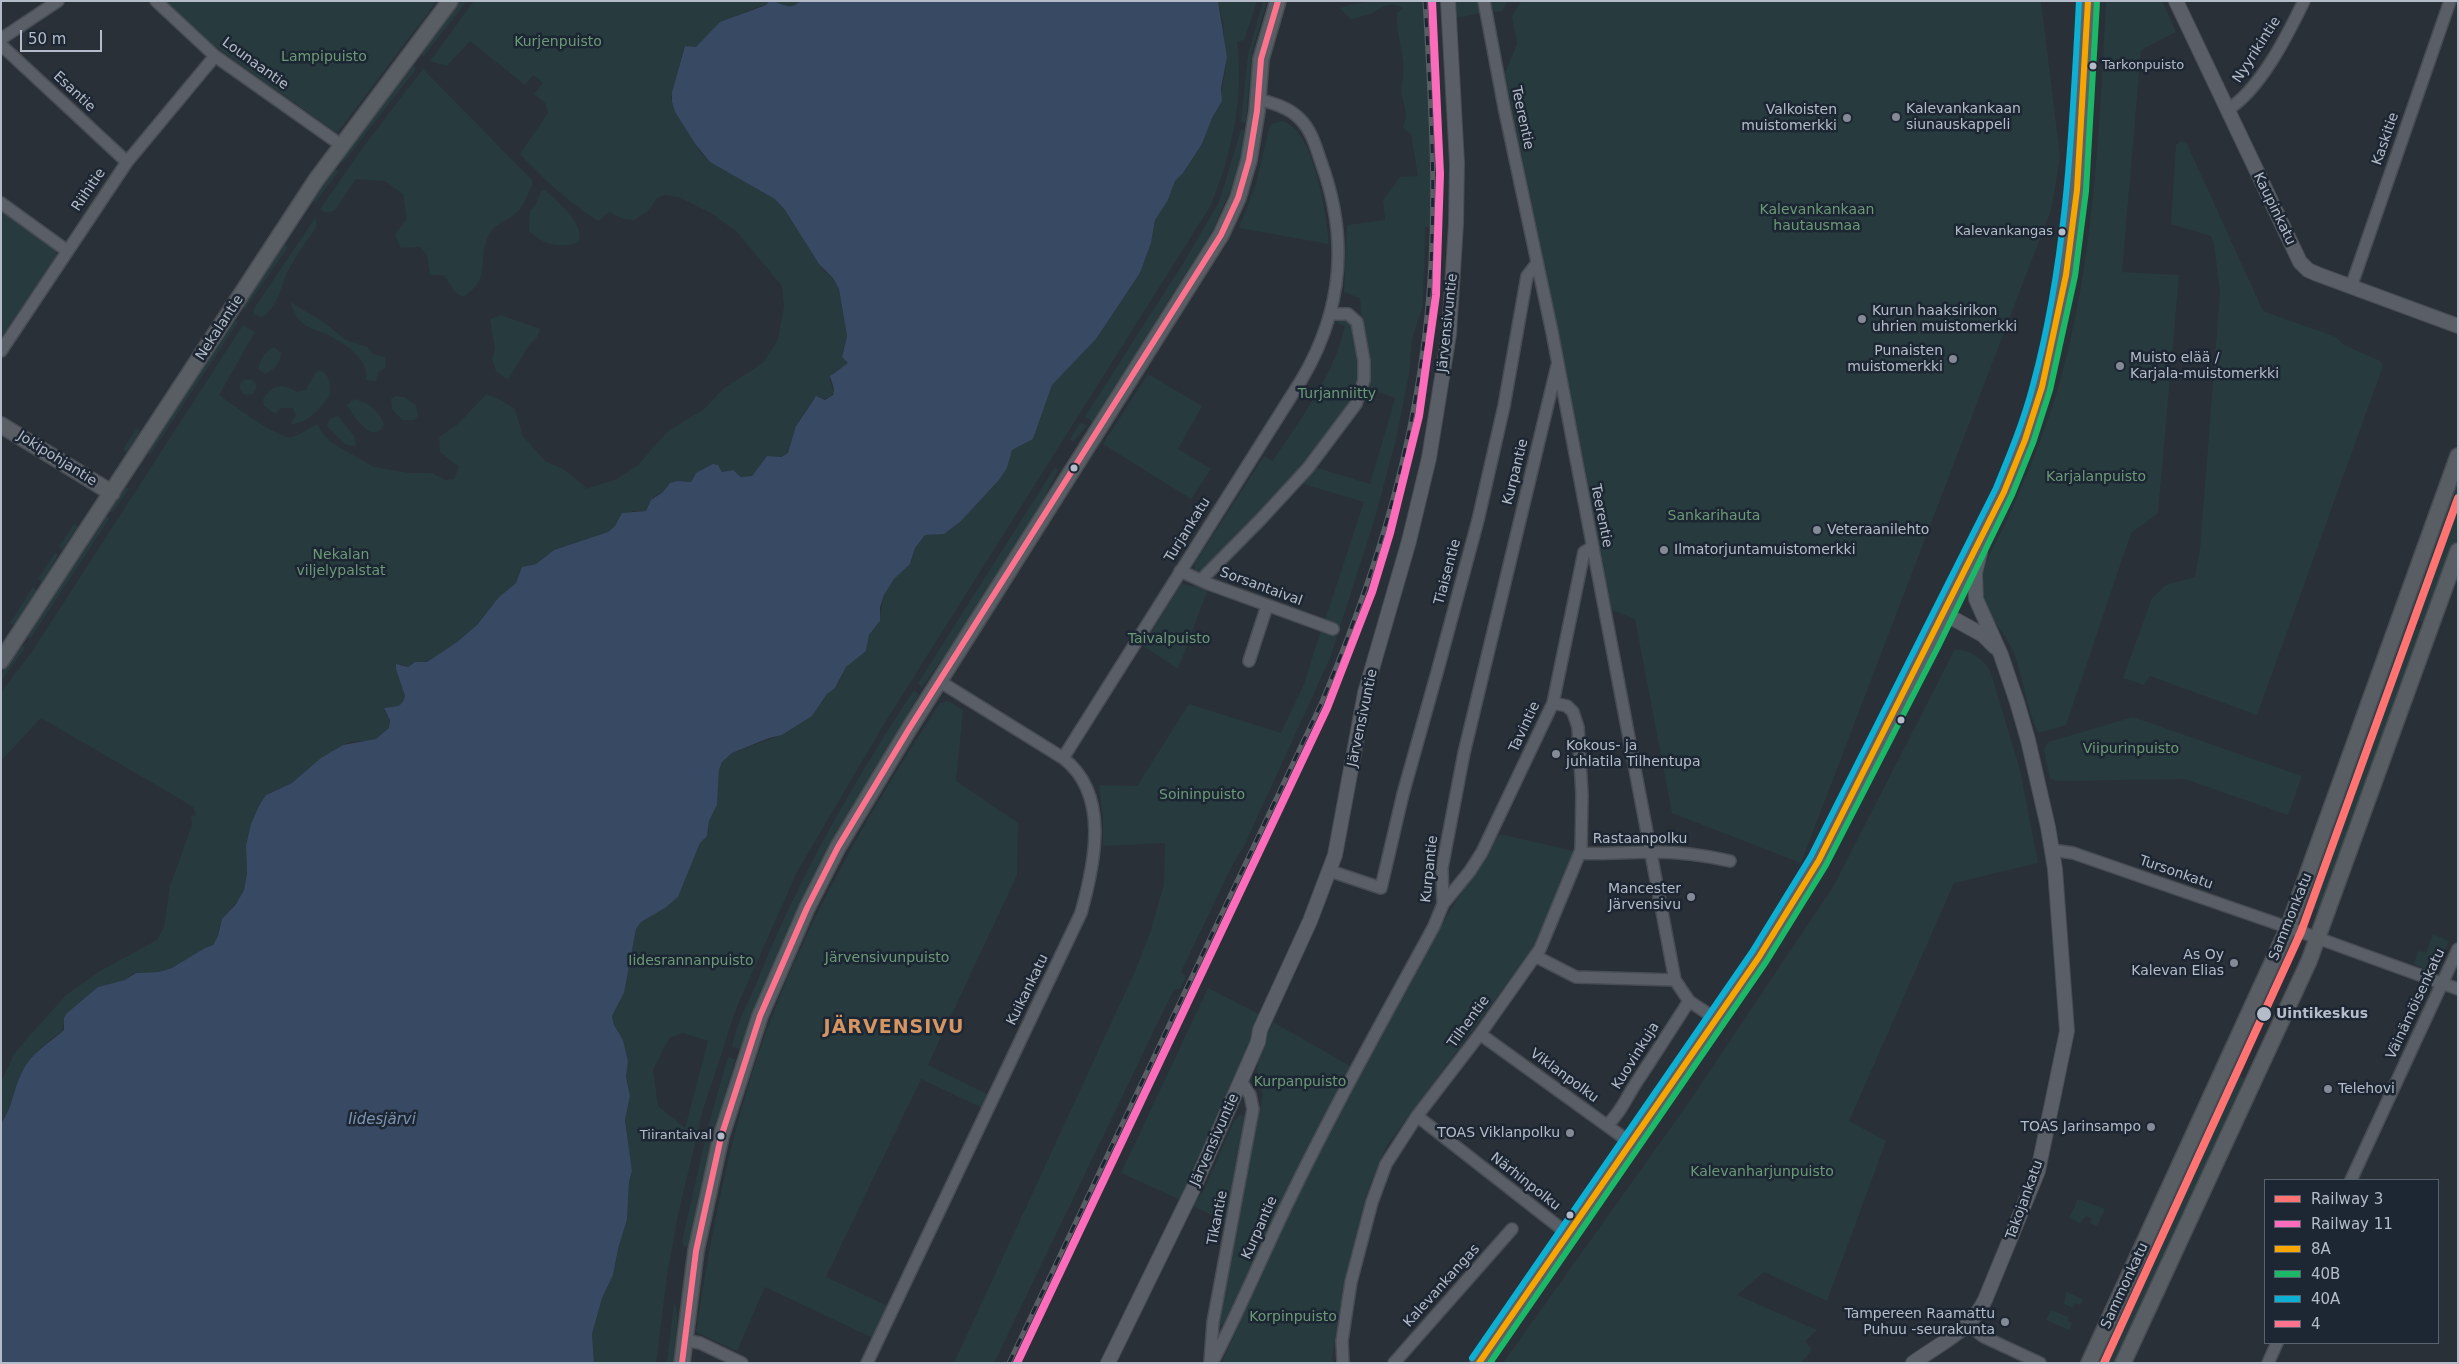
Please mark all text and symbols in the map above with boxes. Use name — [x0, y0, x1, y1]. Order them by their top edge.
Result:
street label: Nyyrikintie — [2229, 14, 2285, 86]
scale bar — [22, 20, 105, 52]
text: 50 m — [28, 30, 66, 48]
street label: Lounaantie — [219, 34, 291, 94]
park label: Kurjenpuisto — [514, 34, 602, 50]
park label: Lampipuisto — [281, 49, 367, 65]
place label: Tarkonpuisto — [2102, 58, 2184, 74]
marker: Tarkonpuisto — [2088, 61, 2098, 71]
street label: Esantie — [49, 68, 99, 116]
street label: Teerentie — [1507, 85, 1537, 151]
place label: Kalevankankaan siunauskappeli — [1906, 101, 2021, 134]
place label: Valkoisten muistomerkki — [1741, 102, 1837, 134]
street label: Kaskitie — [2369, 110, 2403, 168]
marker: Kalevankankaan siunauskappeli — [1890, 111, 1902, 123]
marker: Valkoisten muistomerkki — [1841, 112, 1853, 124]
street label: Riihitie — [69, 165, 109, 215]
street label: Kaupinkatu — [2249, 170, 2299, 248]
park label: Kalevankankaan hautausmaa — [1760, 202, 1874, 234]
place label: Kalevankangas — [1955, 224, 2053, 240]
marker: Kalevankangas — [2057, 227, 2067, 237]
street label: Järvensivuntie — [1434, 273, 1462, 373]
street label: Nekalantie — [193, 292, 247, 364]
place label: Kurun haaksirikon uhrien muistomerkki — [1872, 303, 2017, 336]
marker: Kurun haaksirikon uhrien muistomerkki — [1856, 313, 1868, 325]
place label: Punaisten muistomerkki — [1847, 343, 1943, 376]
place label: Muisto elää / Karjala-muistomerkki — [2130, 350, 2279, 382]
marker: Punaisten muistomerkki — [1947, 353, 1959, 365]
marker: Muisto elää / Karjala-muistomerkki — [2114, 360, 2126, 372]
park label: Turjanniitty — [1298, 386, 1376, 402]
street label: Jokipohjantie — [14, 428, 100, 490]
street label: Kurpantie — [1500, 437, 1532, 507]
unlabelled marker — [1069, 463, 1079, 473]
park label: Karjalanpuisto — [2046, 469, 2146, 485]
street label: Teerentie — [1587, 483, 1615, 549]
street label: Turjankatu — [1161, 495, 1215, 565]
park label: Sankarihauta — [1668, 508, 1760, 524]
place label: Veteraanilehto — [1827, 522, 1929, 538]
marker: Veteraanilehto — [1811, 524, 1823, 536]
street label: Tiaisentie — [1431, 537, 1465, 607]
place label: Ilmatorjuntamuistomerkki — [1674, 542, 1856, 558]
marker: Ilmatorjuntamuistomerkki — [1658, 544, 1670, 556]
park label: Nekalan viljelypalstat — [297, 547, 385, 580]
street label: Sorsantaival — [1217, 564, 1305, 610]
park label: Taivalpuisto — [1128, 631, 1210, 647]
street label: Järvensivuntie — [1344, 668, 1382, 768]
street label: Tavintie — [1506, 699, 1544, 755]
unlabelled marker — [1896, 715, 1906, 725]
place label: Kokous- ja juhlatila Tilhentupa — [1566, 738, 1700, 770]
park label: Viipurinpuisto — [2083, 741, 2179, 757]
marker: Kokous- ja juhlatila Tilhentupa — [1550, 748, 1562, 760]
park label: Soininpuisto — [1159, 787, 1245, 803]
street label: Rastaanpolku — [1593, 831, 1687, 847]
street label: Kurpantie — [1418, 835, 1442, 903]
street label: Tursonkatu — [2137, 853, 2215, 893]
street label: Sammonkatu — [2266, 871, 2316, 963]
place label: Mancester Järvensivu — [1608, 881, 1681, 914]
marker: Mancester Järvensivu — [1685, 891, 1697, 903]
street label: Väinämöisenkatu — [2383, 946, 2449, 1062]
place label: As Oy Kalevan Elias — [2131, 947, 2224, 980]
park label: Järvensivunpuisto — [825, 950, 949, 966]
street label: Kuikankatu — [1003, 952, 1053, 1028]
park label: Iidesrannanpuisto — [628, 953, 754, 969]
marker: As Oy Kalevan Elias — [2228, 957, 2240, 969]
street label: Tilhentie — [1444, 993, 1494, 1051]
marker: Uintikeskus — [2255, 1005, 2273, 1023]
place label: Uintikeskus — [2276, 1006, 2368, 1022]
district label: JÄRVENSIVU — [822, 1017, 966, 1039]
street label: Kuovinkuja — [1609, 1019, 1663, 1093]
street label: Viklanpolku — [1526, 1046, 1602, 1106]
park label: Kurpanpuisto — [1254, 1074, 1346, 1090]
place label: Telehovi — [2338, 1081, 2395, 1097]
marker: Telehovi — [2322, 1083, 2334, 1095]
street label: Järvensivuntie — [1187, 1091, 1243, 1189]
water label: Iidesjärvi — [348, 1111, 416, 1129]
place label: TOAS Jarinsampo — [2021, 1119, 2141, 1135]
marker: TOAS Jarinsampo — [2145, 1121, 2157, 1133]
place label: TOAS Viklanpolku — [1437, 1125, 1560, 1141]
marker: TOAS Viklanpolku — [1564, 1127, 1576, 1139]
place label: Tiirantaival — [640, 1128, 712, 1144]
marker: Tiirantaival — [716, 1131, 726, 1141]
street label: Närhinpolku — [1487, 1149, 1563, 1215]
street label: Takojankatu — [2003, 1158, 2047, 1242]
park label: Kalevanharjunpuisto — [1690, 1164, 1834, 1180]
legend — [2264, 1179, 2439, 1344]
street label: Tikantie — [1204, 1189, 1232, 1247]
text: Railway 3 — [2311, 1190, 2383, 1208]
street label: Kurpantie — [1239, 1194, 1281, 1262]
unlabelled marker — [1565, 1210, 1575, 1220]
text: Railway 11 — [2311, 1215, 2393, 1233]
street label: Sammonkatu — [2098, 1240, 2152, 1332]
text: 8A — [2311, 1240, 2331, 1258]
street label: Kalevankangas — [1400, 1241, 1484, 1331]
text: 40B — [2311, 1265, 2340, 1283]
text: 40A — [2311, 1290, 2340, 1308]
place label: Tampereen Raamattu Puhuu -seurakunta — [1844, 1306, 1995, 1338]
park label: Korpinpuisto — [1249, 1309, 1337, 1325]
text: 4 — [2311, 1315, 2321, 1333]
marker: Tampereen Raamattu Puhuu -seurakunta — [1999, 1316, 2011, 1328]

